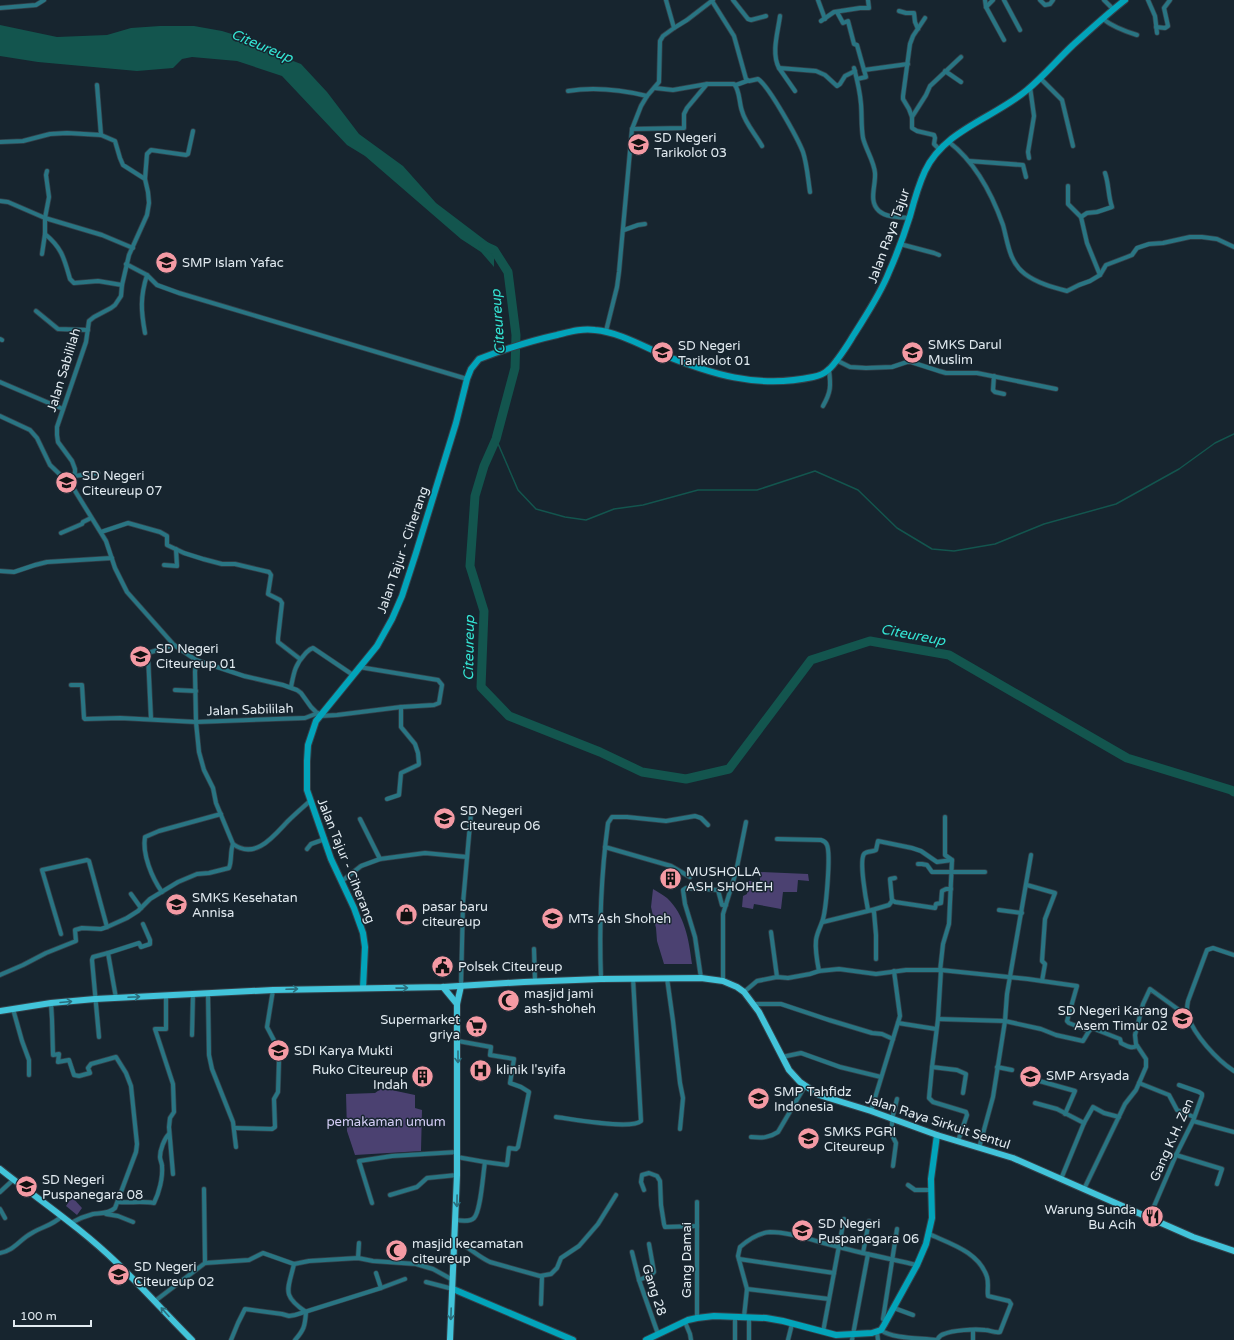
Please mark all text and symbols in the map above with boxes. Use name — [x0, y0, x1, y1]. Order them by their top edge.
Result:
water label: Citeureup — [229, 25, 296, 67]
place label: SD Negeri Tarikolot 03 — [654, 130, 727, 161]
school or university icon: SD Negeri Tarikolot 03 — [626, 132, 652, 158]
street label: Jalan Raya Tajur — [864, 186, 914, 286]
school or university icon: SMP Islam Yafac — [153, 250, 179, 276]
place label: SMP Islam Yafac — [182, 255, 284, 271]
water label: Citeureup — [487, 288, 509, 355]
street label: Jalan Sabililah — [44, 326, 84, 414]
place label: SMKS Darul Muslim — [928, 337, 1002, 368]
place label: SD Negeri Tarikolot 01 — [678, 338, 751, 369]
school or university icon: SMKS Darul Muslim — [900, 339, 926, 365]
school or university icon: SD Negeri Tarikolot 01 — [649, 340, 675, 366]
place label: SD Negeri Citeureup 07 — [82, 468, 162, 499]
school or university icon: SD Negeri Citeureup 07 — [54, 470, 80, 496]
street label: Jalan Tajur - Ciherang — [374, 484, 432, 616]
water label: Citeureup — [460, 614, 478, 681]
water label: Citeureup — [879, 620, 948, 650]
place label: SD Negeri Citeureup 01 — [156, 641, 236, 672]
school or university icon: SD Negeri Citeureup 01 — [128, 643, 154, 669]
street label: Jalan Sabililah — [206, 700, 294, 720]
street label: Jalan Tajur - Ciherang — [314, 796, 378, 926]
place label: SD Negeri Citeureup 06 — [460, 803, 540, 834]
school or university icon: SD Negeri Citeureup 06 — [432, 805, 458, 831]
place label: MUSHOLLA ASH SHOHEH — [686, 864, 773, 895]
building icon: MUSHOLLA ASH SHOHEH — [658, 866, 684, 892]
place label: SMKS Kesehatan Annisa — [192, 890, 298, 921]
school or university icon: SMKS Kesehatan Annisa — [164, 892, 190, 918]
place label: pasar baru citeureup — [422, 899, 488, 930]
shop icon: pasar baru citeureup — [393, 901, 419, 927]
school or university icon: MTs Ash Shoheh — [539, 906, 565, 932]
place label: MTs Ash Shoheh — [568, 911, 671, 927]
public building icon: Polsek Citeureup — [429, 954, 455, 980]
place label: Polsek Citeureup — [458, 959, 562, 975]
one-way arrow — [395, 984, 408, 992]
one-way arrow — [285, 986, 298, 993]
place label: masjid jami ash-shoheh — [524, 986, 596, 1017]
mosque icon: masjid jami ash-shoheh — [495, 988, 521, 1014]
one-way arrow — [127, 993, 140, 1001]
one-way arrow — [59, 998, 72, 1005]
place label: SD Negeri Karang Asem Timur 02 — [1058, 1003, 1168, 1034]
school or university icon: SD Negeri Karang Asem Timur 02 — [1170, 1005, 1196, 1031]
place label: Supermarket griya — [380, 1012, 460, 1043]
supermarket icon: Supermarket griya — [463, 1014, 489, 1040]
school or university icon: SDI Karya Mukti — [266, 1038, 292, 1064]
place label: SDI Karya Mukti — [294, 1043, 393, 1059]
one-way arrow — [454, 1050, 462, 1063]
hospital icon: klinik l'syifa — [467, 1057, 493, 1083]
place label: Ruko Citeureup Indah — [312, 1062, 408, 1093]
place label: klinik l'syifa — [496, 1062, 566, 1078]
school or university icon: SMP Arsyada — [1018, 1063, 1044, 1089]
building icon: Ruko Citeureup Indah — [410, 1064, 436, 1090]
place label: SMP Arsyada — [1046, 1068, 1129, 1084]
place label: SMP Tahfidz Indonesia — [774, 1084, 852, 1115]
school or university icon: SMP Tahfidz Indonesia — [745, 1086, 771, 1112]
street label: Jalan Raya Sirkuit Sentul — [864, 1091, 1012, 1153]
street label: Gang K.H. Zen — [1147, 1096, 1197, 1184]
park label: pemakaman umum — [326, 1114, 446, 1130]
place label: SMKS PGRI Citeureup — [824, 1124, 896, 1155]
school or university icon: SMKS PGRI Citeureup — [796, 1126, 822, 1152]
place label: SD Negeri Puspanegara 08 — [42, 1172, 143, 1203]
school or university icon: SD Negeri Puspanegara 08 — [14, 1174, 40, 1200]
one-way arrow — [453, 1194, 460, 1207]
place label: Warung Sunda Bu Acih — [1044, 1202, 1136, 1233]
restaurant icon: Warung Sunda Bu Acih — [1139, 1204, 1165, 1230]
place label: SD Negeri Puspanegara 06 — [818, 1216, 919, 1247]
school or university icon: SD Negeri Puspanegara 06 — [790, 1218, 816, 1244]
street label: Gang Damai — [679, 1222, 695, 1298]
place label: masjid kecamatan citeureup — [412, 1236, 523, 1267]
mosque icon: masjid kecamatan citeureup — [384, 1238, 410, 1264]
place label: SD Negeri Citeureup 02 — [134, 1259, 214, 1290]
school or university icon: SD Negeri Citeureup 02 — [105, 1261, 131, 1287]
street label: Gang 28 — [638, 1262, 670, 1318]
scale bar — [14, 1302, 91, 1328]
one-way arrow — [448, 1307, 455, 1320]
one-way arrow — [161, 1308, 170, 1318]
text: 100 m — [20, 1309, 57, 1323]

